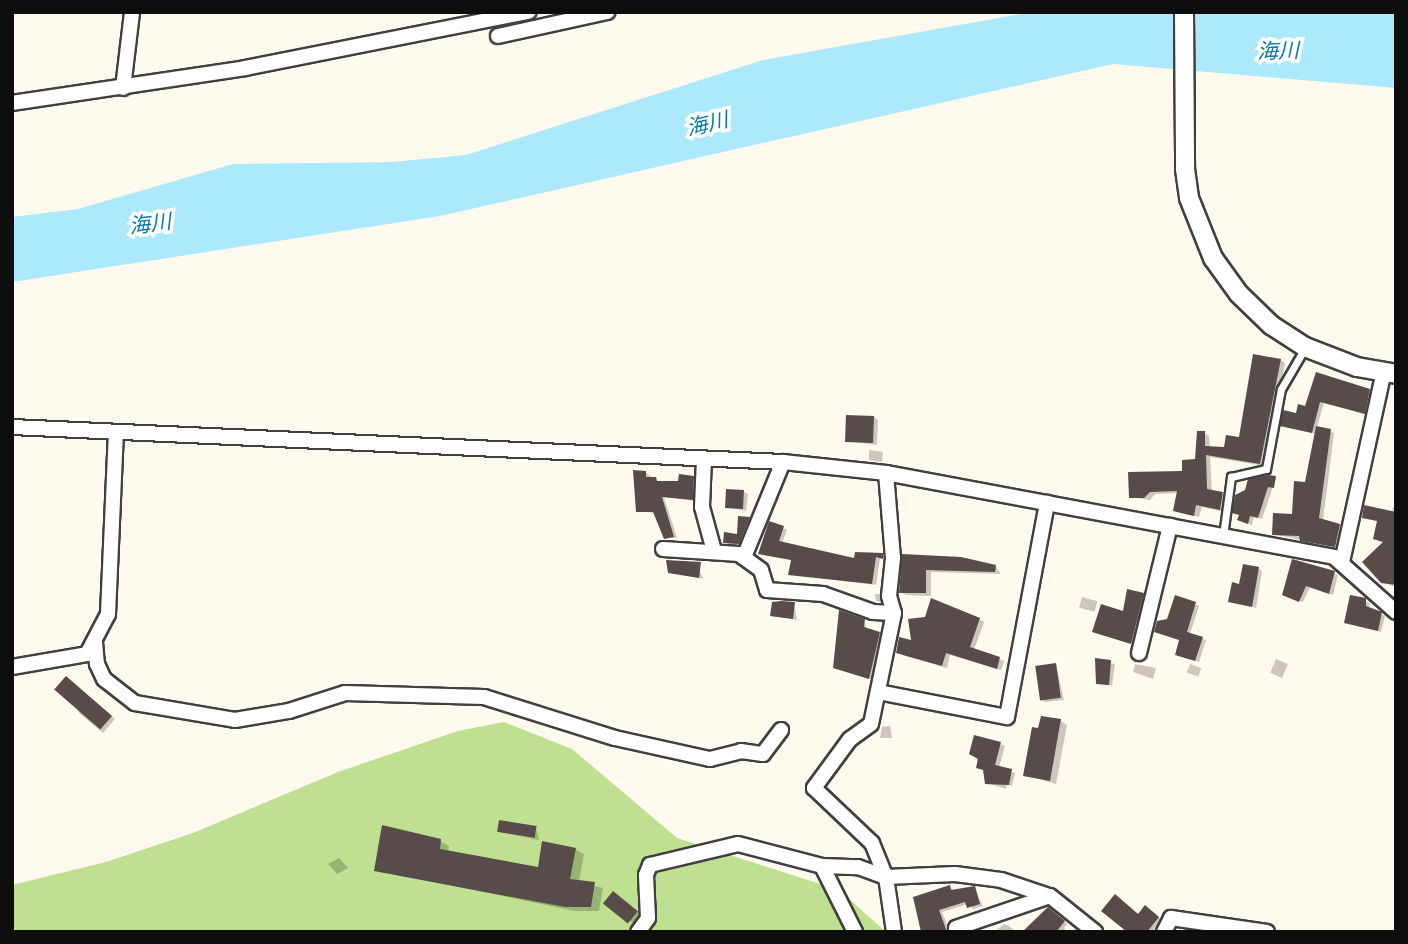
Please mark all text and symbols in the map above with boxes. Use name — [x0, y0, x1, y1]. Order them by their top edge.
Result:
water label: 海川 — [1257, 37, 1299, 63]
water label: 海川 — [684, 106, 730, 140]
water label: 海川 — [128, 208, 172, 238]

